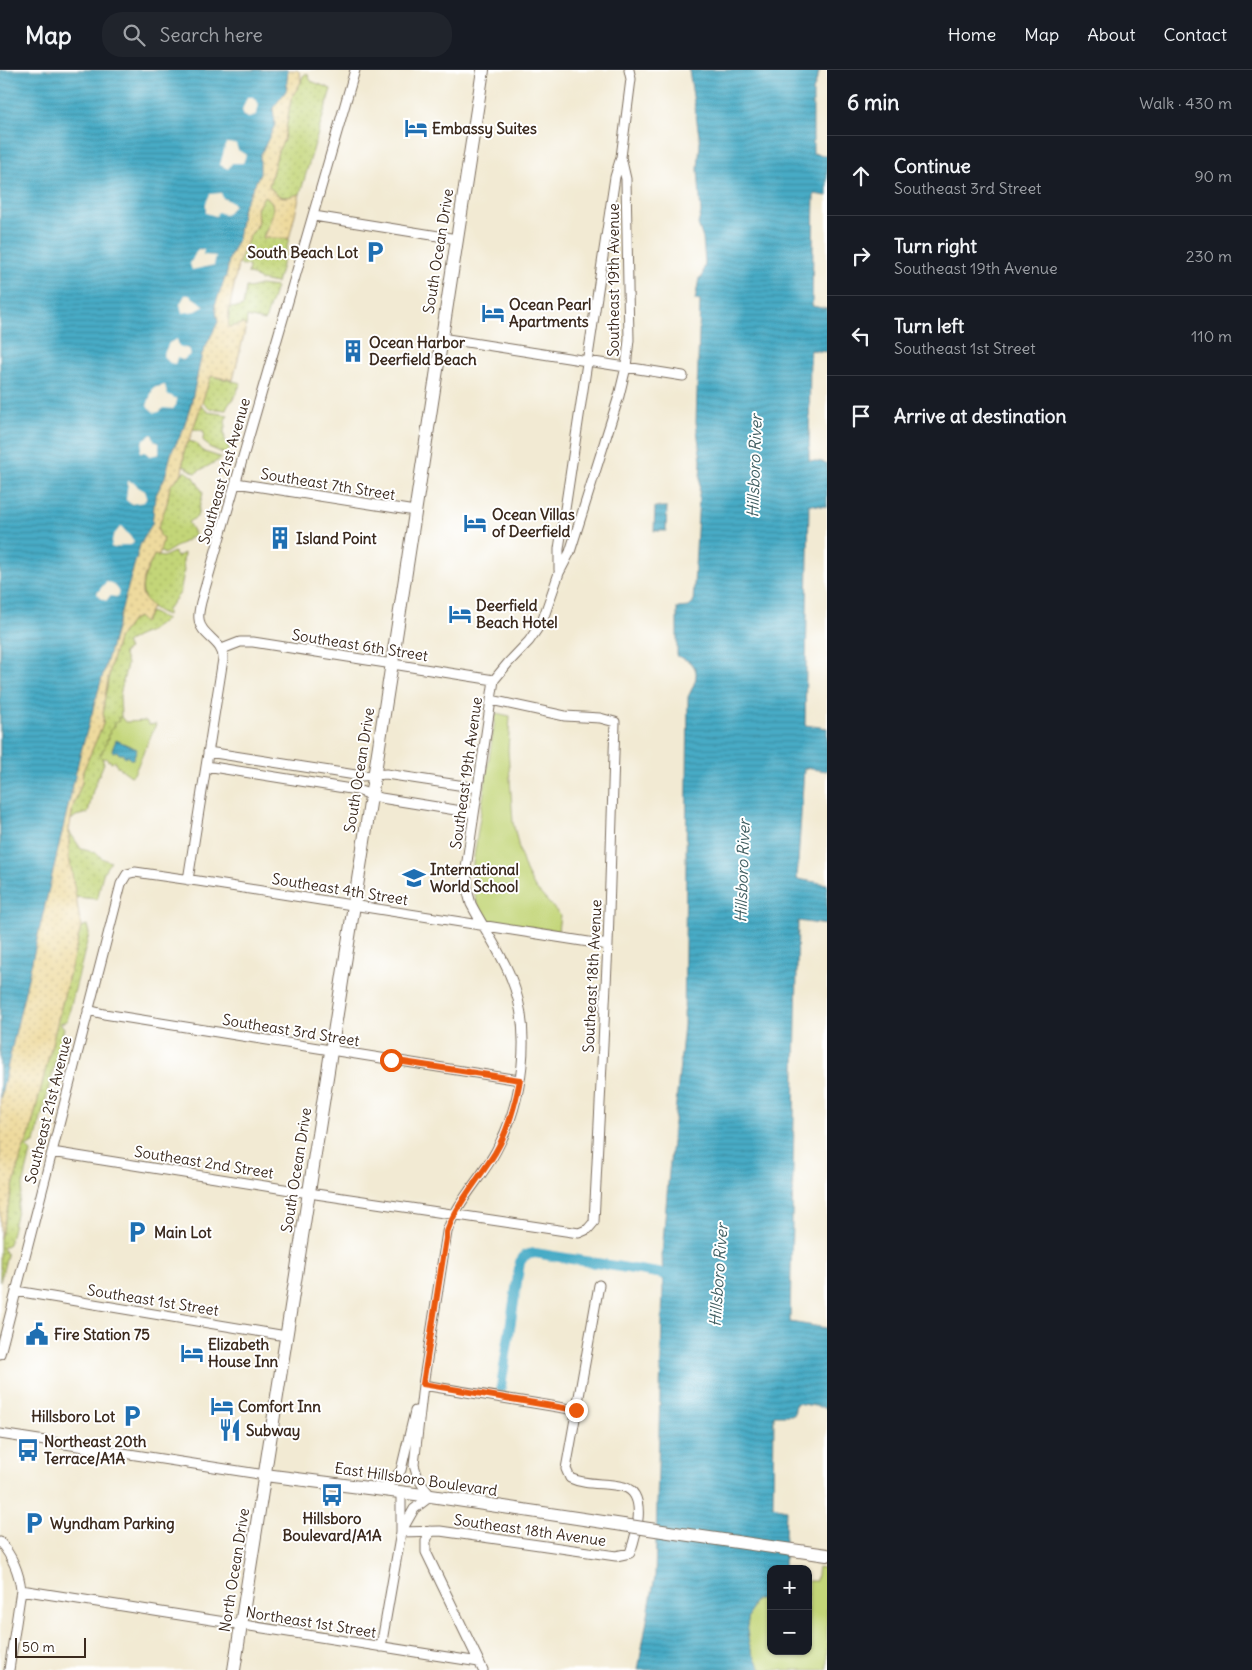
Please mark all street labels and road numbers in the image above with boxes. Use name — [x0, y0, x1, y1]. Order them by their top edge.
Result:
street label: South Ocean Drive — [419, 187, 457, 315]
street label: Southeast 19th Avenue — [604, 203, 623, 357]
street label: Southeast 21st Avenue — [194, 396, 254, 546]
street label: Southeast 7th Street — [259, 464, 397, 504]
street label: Southeast 6th Street — [291, 625, 429, 665]
street label: Southeast 19th Avenue — [446, 696, 486, 850]
street label: South Ocean Drive — [340, 706, 378, 834]
street label: Southeast 4th Street — [271, 869, 409, 909]
street label: Southeast 18th Avenue — [578, 899, 606, 1053]
street label: Southeast 3rd Street — [221, 1010, 361, 1050]
street label: Southeast 21st Avenue — [20, 1034, 76, 1186]
street label: South Ocean Drive — [277, 1106, 315, 1234]
street label: Southeast 2nd Street — [133, 1142, 275, 1182]
street label: Southeast 1st Street — [86, 1280, 220, 1320]
street label: East Hillsboro Boulevard — [333, 1458, 499, 1500]
street label: North Ocean Drive — [215, 1507, 253, 1633]
street label: Southeast 18th Avenue — [453, 1510, 607, 1550]
street label: Northeast 1st Street — [244, 1602, 378, 1642]

